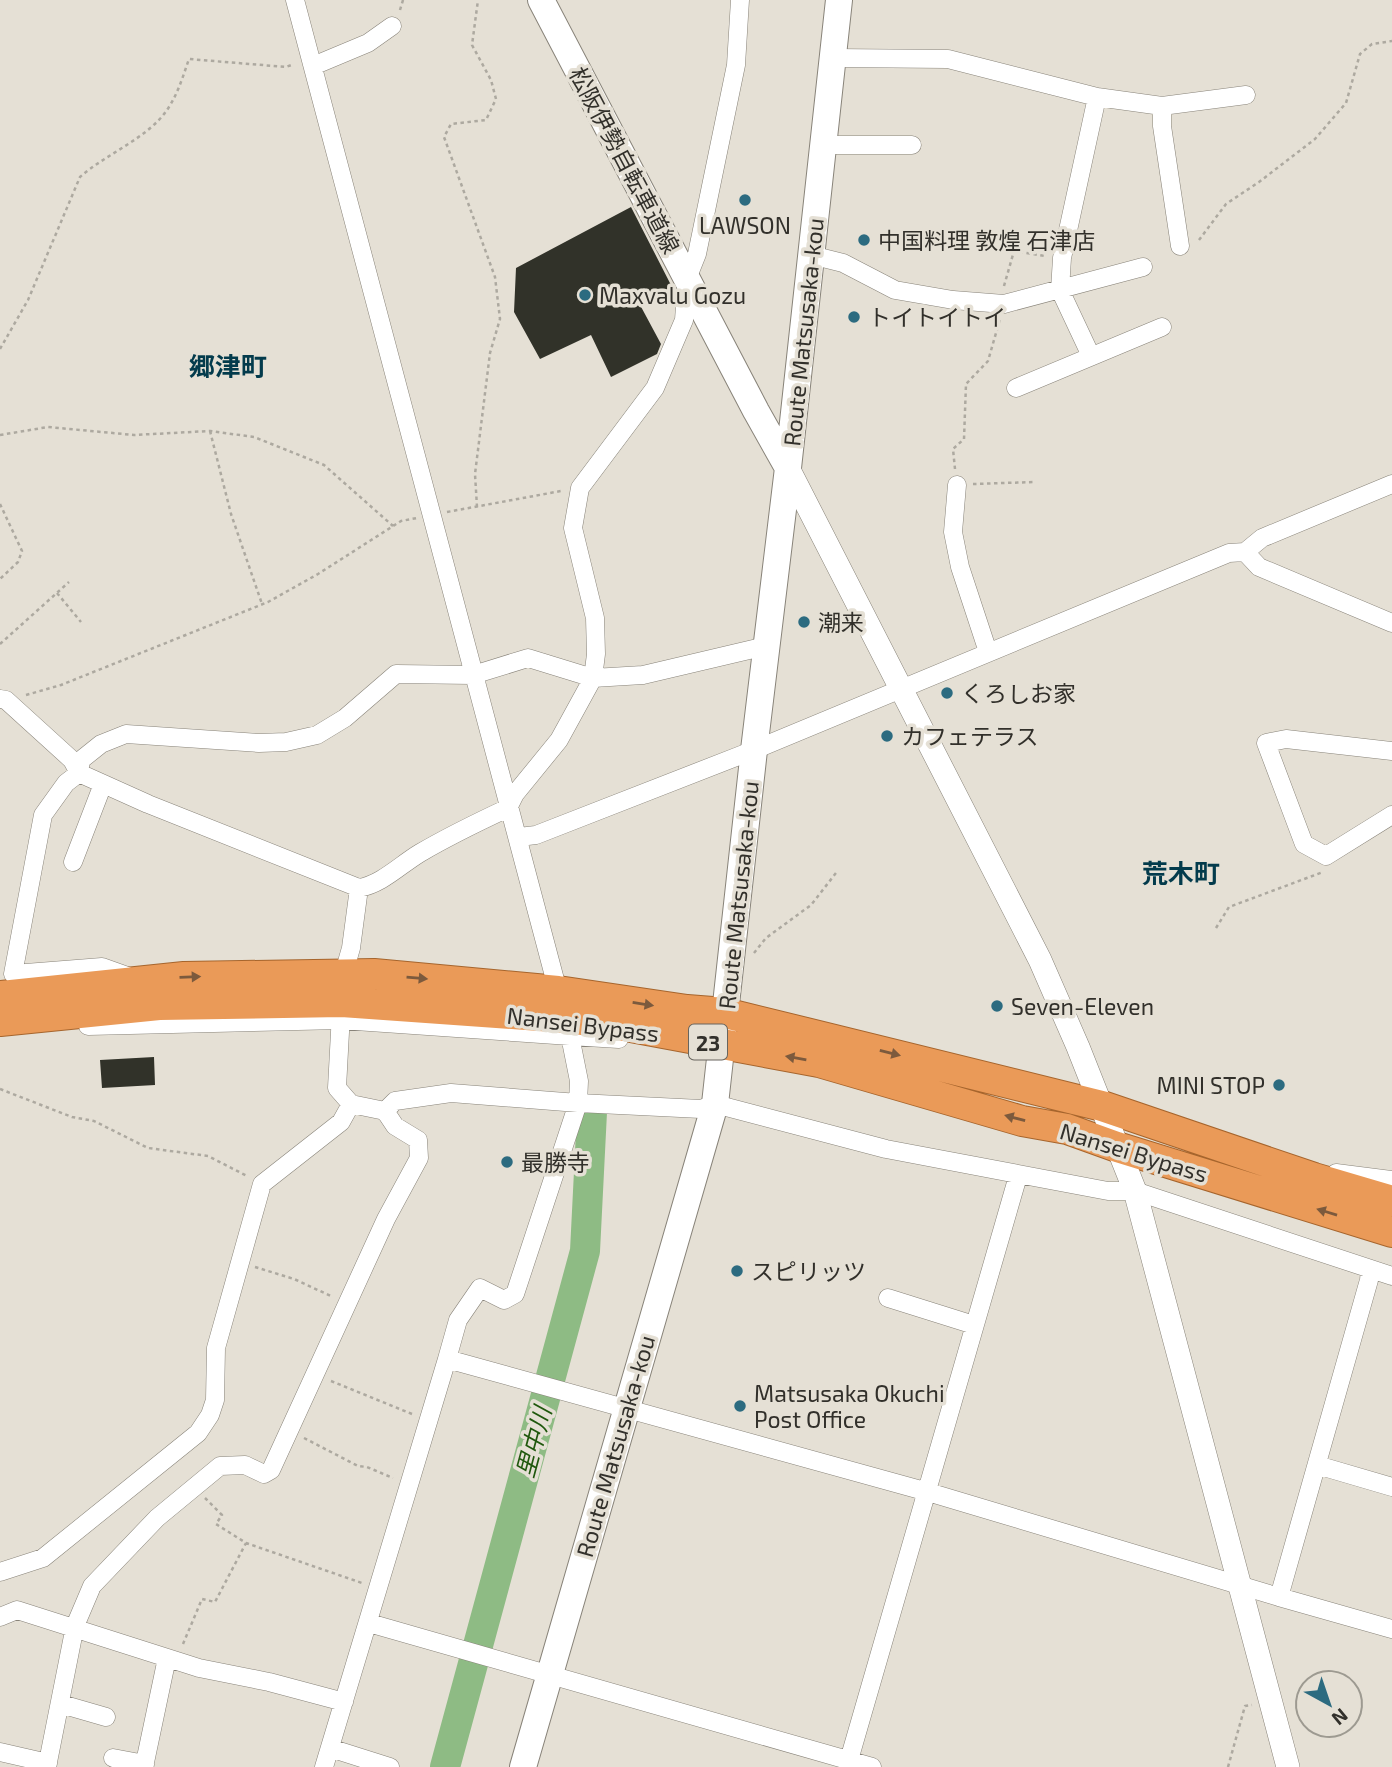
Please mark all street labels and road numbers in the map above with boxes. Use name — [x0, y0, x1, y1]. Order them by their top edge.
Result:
street label: 松阪伊勢自転車道線 — [564, 62, 686, 258]
street label: Route Matsusaka-kou — [777, 216, 829, 448]
street label: Route Matsusaka-kou — [712, 779, 764, 1011]
street label: Nansei Bypass — [505, 1001, 661, 1047]
road number: 23 — [689, 1024, 727, 1060]
street label: Nansei Bypass — [1057, 1116, 1211, 1188]
street label: Route Matsusaka-kou — [570, 1332, 660, 1560]

